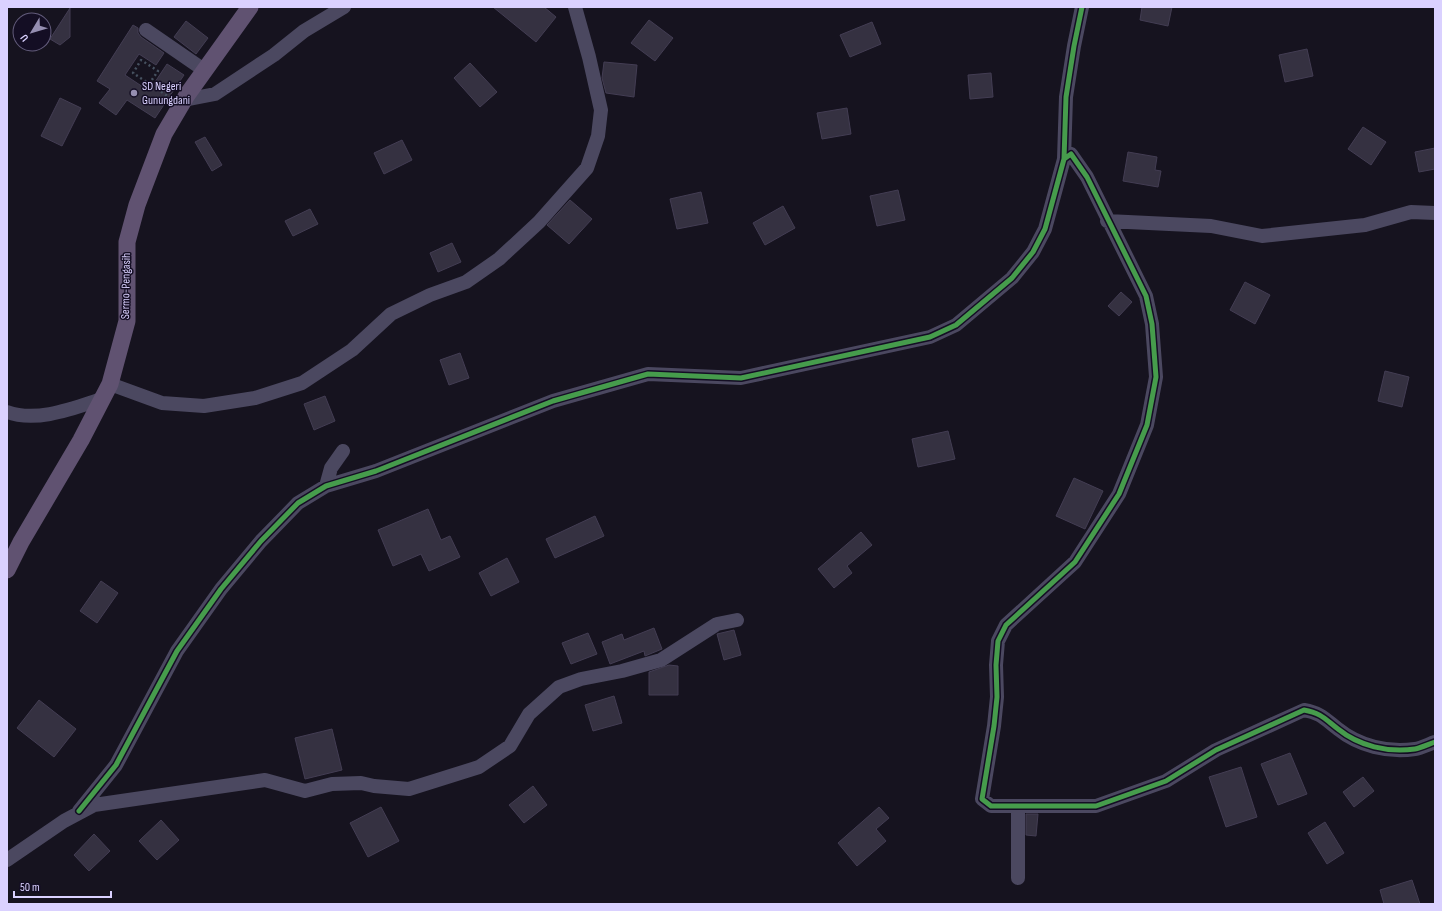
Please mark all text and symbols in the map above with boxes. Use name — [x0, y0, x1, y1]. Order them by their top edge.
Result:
north arrow — [12, 12, 52, 52]
text: U — [17, 31, 31, 44]
place label: SD Negeri Gunungdani — [142, 79, 190, 108]
marker: SD Negeri Gunungdani — [129, 88, 139, 98]
street label: Sermo-Pengasih — [118, 253, 134, 319]
scale bar — [14, 873, 111, 899]
text: 50 m — [20, 880, 40, 895]

